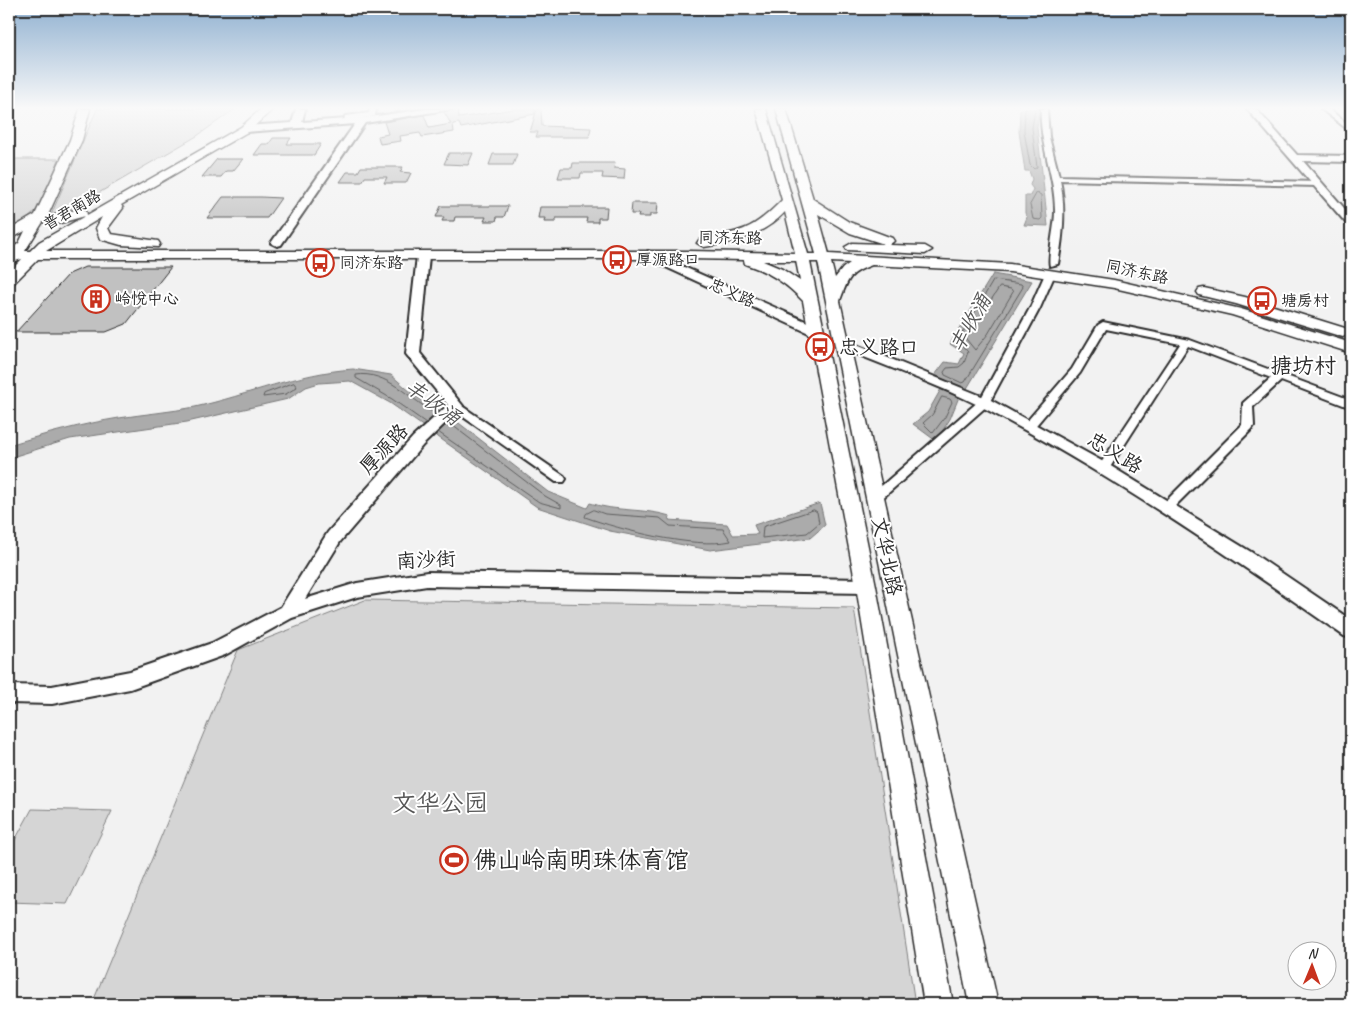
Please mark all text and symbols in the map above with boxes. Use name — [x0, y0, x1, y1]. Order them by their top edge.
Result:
street label: 普君南路 — [39, 185, 105, 235]
street label: 同济东路 — [698, 227, 762, 249]
bus stop icon: 厚源路口 — [602, 245, 632, 275]
bus stop icon: 同济东路 — [305, 248, 335, 278]
place label: 厚源路口 — [636, 250, 700, 270]
place label: 同济东路 — [339, 253, 403, 273]
street label: 同济东路 — [1104, 256, 1170, 288]
street label: 忠义路 — [706, 274, 758, 312]
building icon: 岭悦中心 — [81, 284, 111, 314]
bus stop icon: 塘房村 — [1247, 286, 1277, 316]
water label: 丰收涌 — [943, 288, 997, 357]
place label: 岭悦中心 — [115, 289, 179, 309]
place label: 塘房村 — [1281, 291, 1329, 311]
bus stop icon: 忠义路口 — [805, 332, 835, 362]
place label: 忠义路口 — [839, 335, 919, 360]
district label: 搪坊村 — [1270, 352, 1336, 380]
water label: 丰收涌 — [400, 373, 467, 432]
street label: 厚源路 — [354, 418, 414, 479]
street label: 忠义路 — [1083, 427, 1148, 480]
street label: 文华北路 — [866, 514, 908, 599]
street label: 南沙街 — [395, 546, 457, 574]
park label: 文华公园 — [392, 788, 488, 818]
sports icon: 佛山岭南明珠体育馆 — [439, 845, 469, 875]
place label: 佛山岭南明珠体育馆 — [473, 845, 689, 875]
north arrow — [1288, 940, 1338, 990]
text: N — [1308, 945, 1319, 962]

